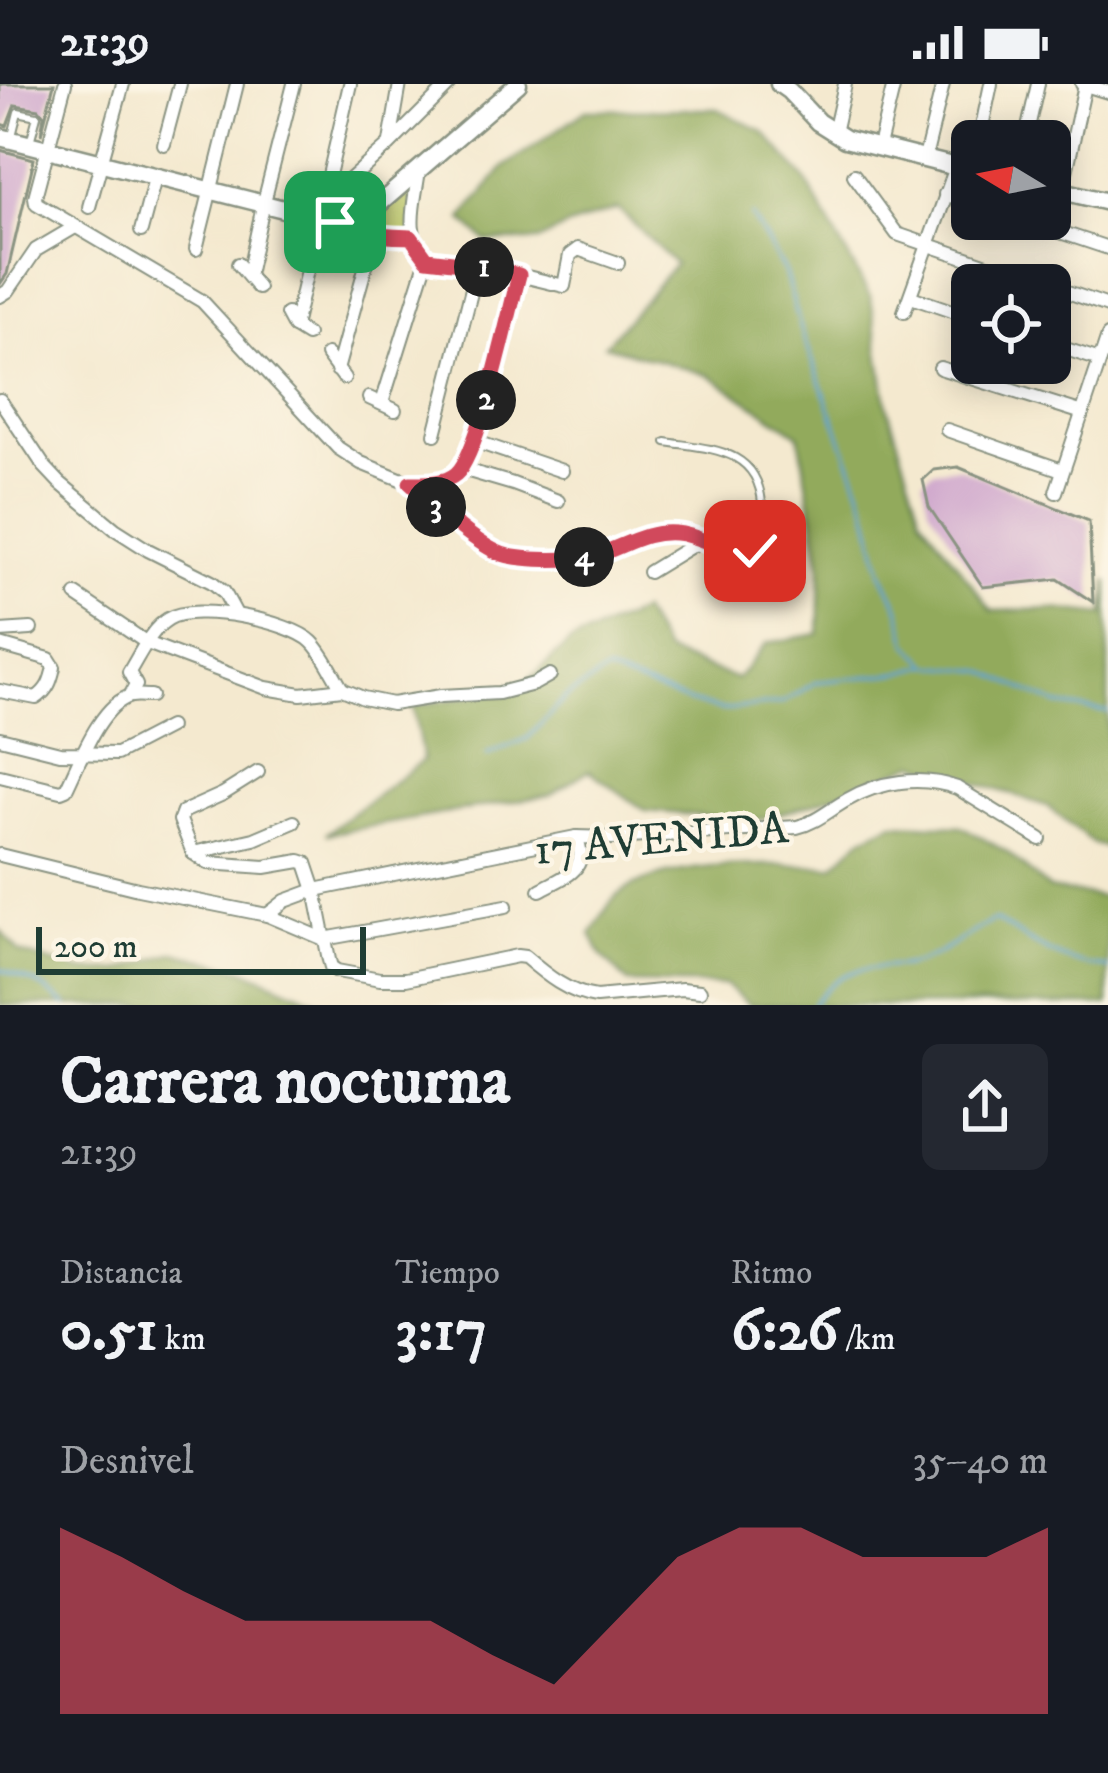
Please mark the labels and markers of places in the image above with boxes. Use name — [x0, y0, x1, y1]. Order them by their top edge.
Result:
pin — [284, 171, 386, 273]
pin: 1 — [454, 237, 514, 297]
pin: 2 — [456, 370, 516, 430]
pin: 3 — [406, 477, 466, 537]
pin — [704, 500, 806, 602]
pin: 4 — [554, 527, 614, 587]

